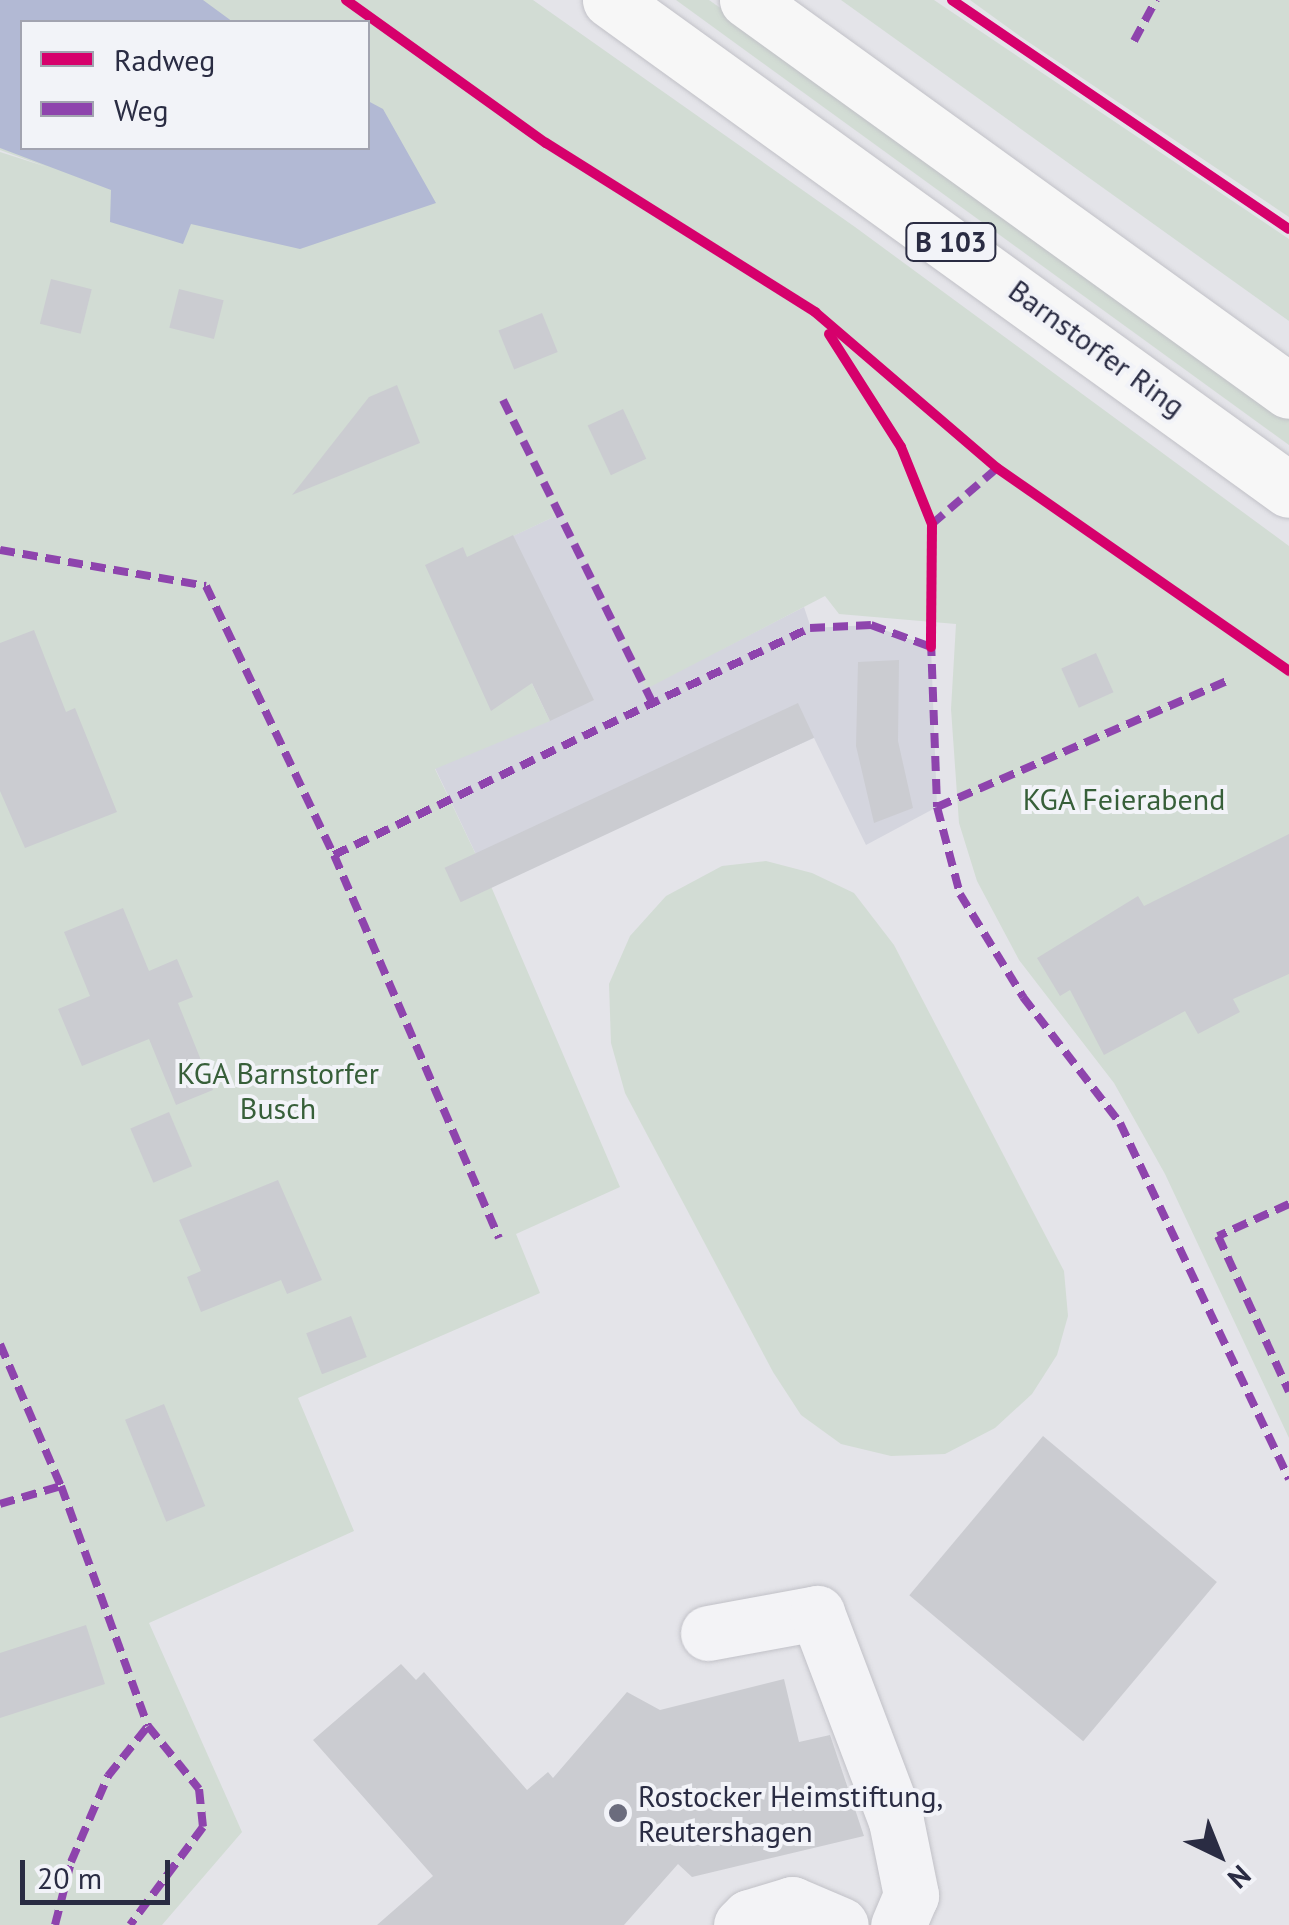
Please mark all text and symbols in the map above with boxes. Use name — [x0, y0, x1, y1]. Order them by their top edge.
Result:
legend — [20, 20, 370, 150]
text: Radweg — [114, 40, 215, 79]
text: Weg — [114, 90, 169, 129]
road number: B 103 — [904, 219, 998, 265]
street label: Barnstorfer Ring — [1002, 272, 1192, 424]
park label: KGA Feierabend — [1022, 781, 1226, 817]
park label: KGA Barnstorfer Busch — [176, 1055, 380, 1126]
place label: Rostocker Heimstiftung, Reutershagen — [638, 1778, 943, 1848]
marker: Rostocker Heimstiftung, Reutershagen — [607, 1802, 629, 1824]
north arrow — [1169, 1805, 1269, 1905]
scale bar — [25, 1840, 175, 1902]
text: N — [1220, 1857, 1259, 1897]
text: 20 m — [37, 1858, 102, 1897]

